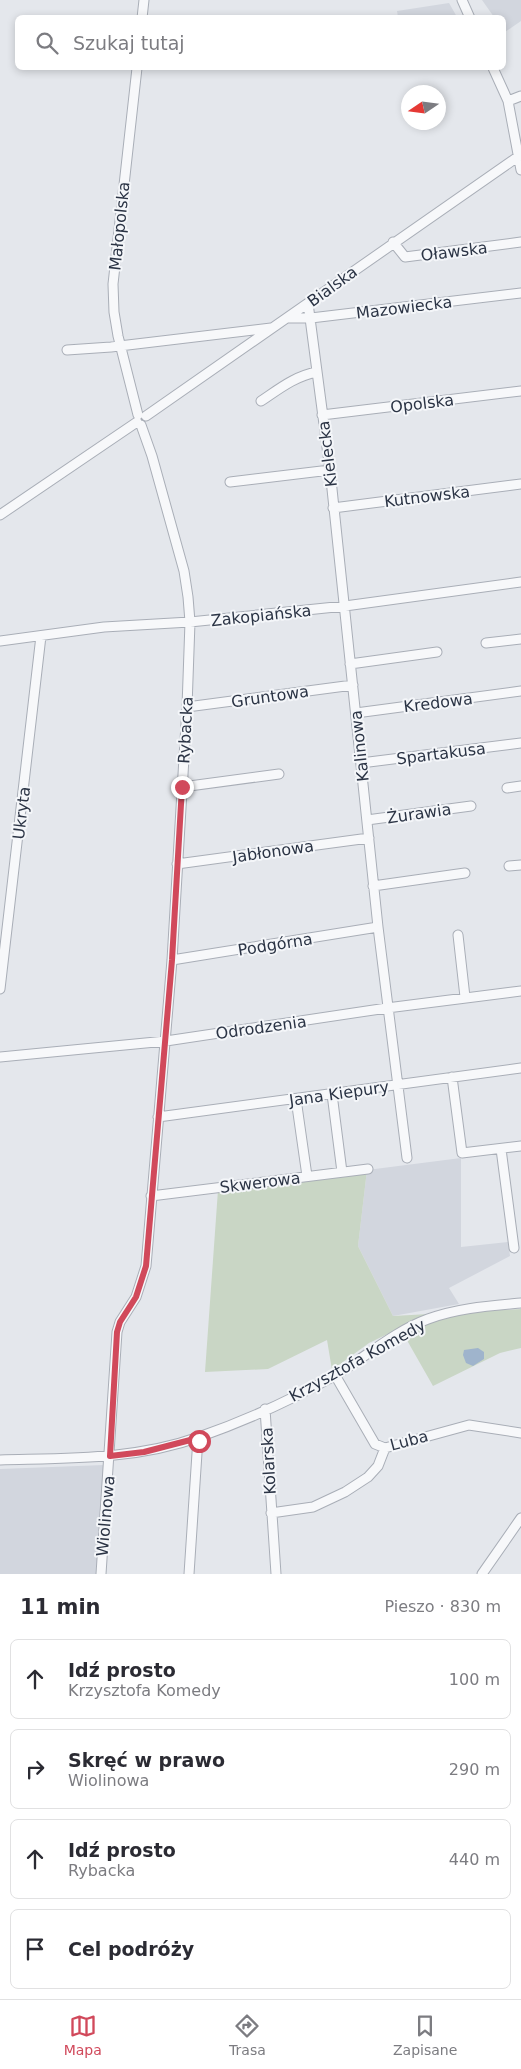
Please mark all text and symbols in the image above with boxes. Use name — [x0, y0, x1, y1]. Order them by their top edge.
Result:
search box — [15, 15, 506, 70]
icon: search — [33, 29, 61, 57]
text: Szukaj tutaj — [73, 32, 185, 54]
north arrow — [401, 85, 446, 130]
street label: Małopolska — [105, 181, 134, 272]
street label: Oławska — [420, 238, 489, 265]
street label: Bialska — [304, 262, 361, 311]
street label: Mazowiecka — [355, 292, 453, 323]
street label: Opolska — [389, 390, 455, 417]
street label: Kielecka — [314, 420, 341, 488]
street label: Kutnowska — [383, 482, 471, 511]
street label: Zakopiańska — [210, 601, 312, 630]
street label: Gruntowa — [230, 682, 310, 711]
street label: Kredowa — [402, 689, 474, 716]
street label: Rybacka — [174, 696, 197, 764]
street label: Kalinowa — [346, 709, 373, 783]
street label: Spartakusa — [395, 739, 487, 768]
route end — [171, 776, 194, 799]
street label: Ukryta — [9, 786, 34, 841]
street label: Żurawia — [386, 800, 452, 827]
street label: Jabłonowa — [230, 836, 315, 867]
street label: Podgórna — [236, 929, 314, 960]
street label: Odrodzenia — [214, 1012, 308, 1043]
street label: Jana Kiepury — [287, 1077, 390, 1110]
street label: Skwerowa — [219, 1168, 302, 1197]
street label: Krzysztofa Komedy — [286, 1315, 429, 1406]
street label: Luba — [388, 1426, 430, 1455]
street label: Kolarska — [257, 1427, 280, 1495]
route start — [188, 1430, 211, 1453]
street label: Wiolinowa — [92, 1475, 119, 1557]
text: 11 min — [20, 1595, 101, 1619]
text: Pieszo · 830 m — [384, 1597, 501, 1616]
text: Idź prosto — [68, 1659, 176, 1681]
icon: ahead — [21, 1665, 49, 1693]
text: 100 m — [449, 1670, 500, 1689]
text: Krzysztofa Komedy — [68, 1681, 221, 1700]
text: Skręć w prawo — [68, 1749, 225, 1771]
icon: right — [21, 1755, 49, 1783]
text: 290 m — [449, 1760, 500, 1779]
text: Wiolinowa — [68, 1771, 149, 1790]
text: Idź prosto — [68, 1839, 176, 1861]
icon: ahead — [21, 1845, 49, 1873]
text: 440 m — [449, 1850, 500, 1869]
text: Rybacka — [68, 1861, 135, 1880]
icon: arrive — [21, 1935, 49, 1963]
text: Cel podróży — [68, 1938, 194, 1960]
tab: Mapa — [64, 2012, 102, 2058]
tab: Trasa — [229, 2012, 266, 2058]
tab: Zapisane — [393, 2012, 457, 2058]

